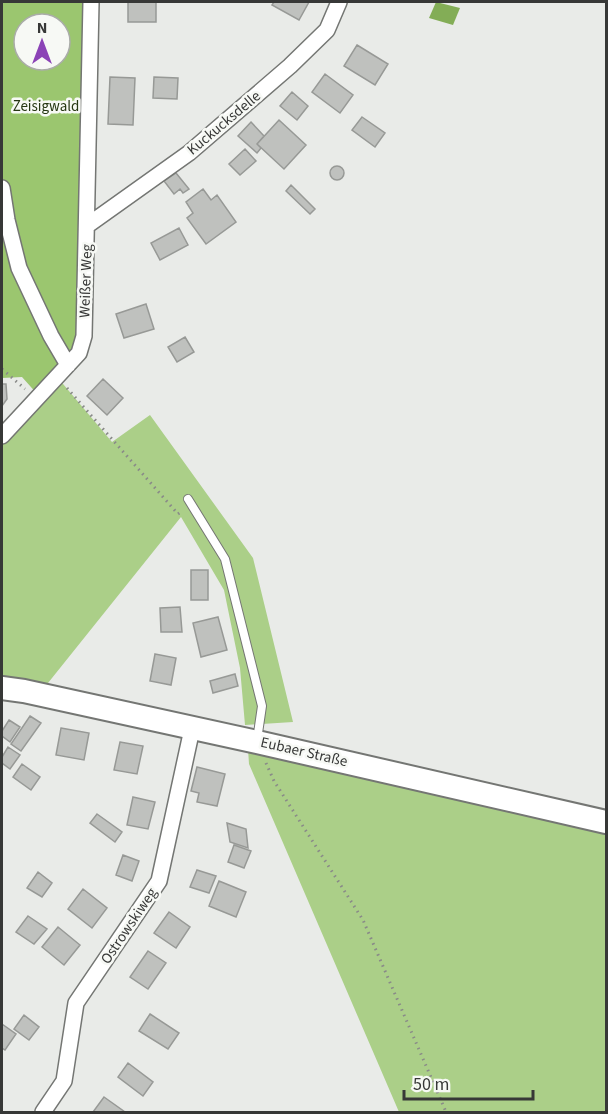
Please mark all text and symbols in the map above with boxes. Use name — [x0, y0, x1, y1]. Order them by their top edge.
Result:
north arrow — [12, 12, 72, 72]
text: N — [37, 17, 47, 39]
street label: Kuckucksdelle — [183, 86, 265, 160]
park label: Zeisigwald — [13, 96, 79, 117]
street label: Weißer Weg — [74, 243, 98, 318]
street label: Eubaer Straße — [258, 732, 350, 772]
street label: Ostrowskiweg — [96, 883, 163, 968]
scale bar — [404, 1063, 533, 1101]
text: 50 m — [413, 1072, 449, 1097]

